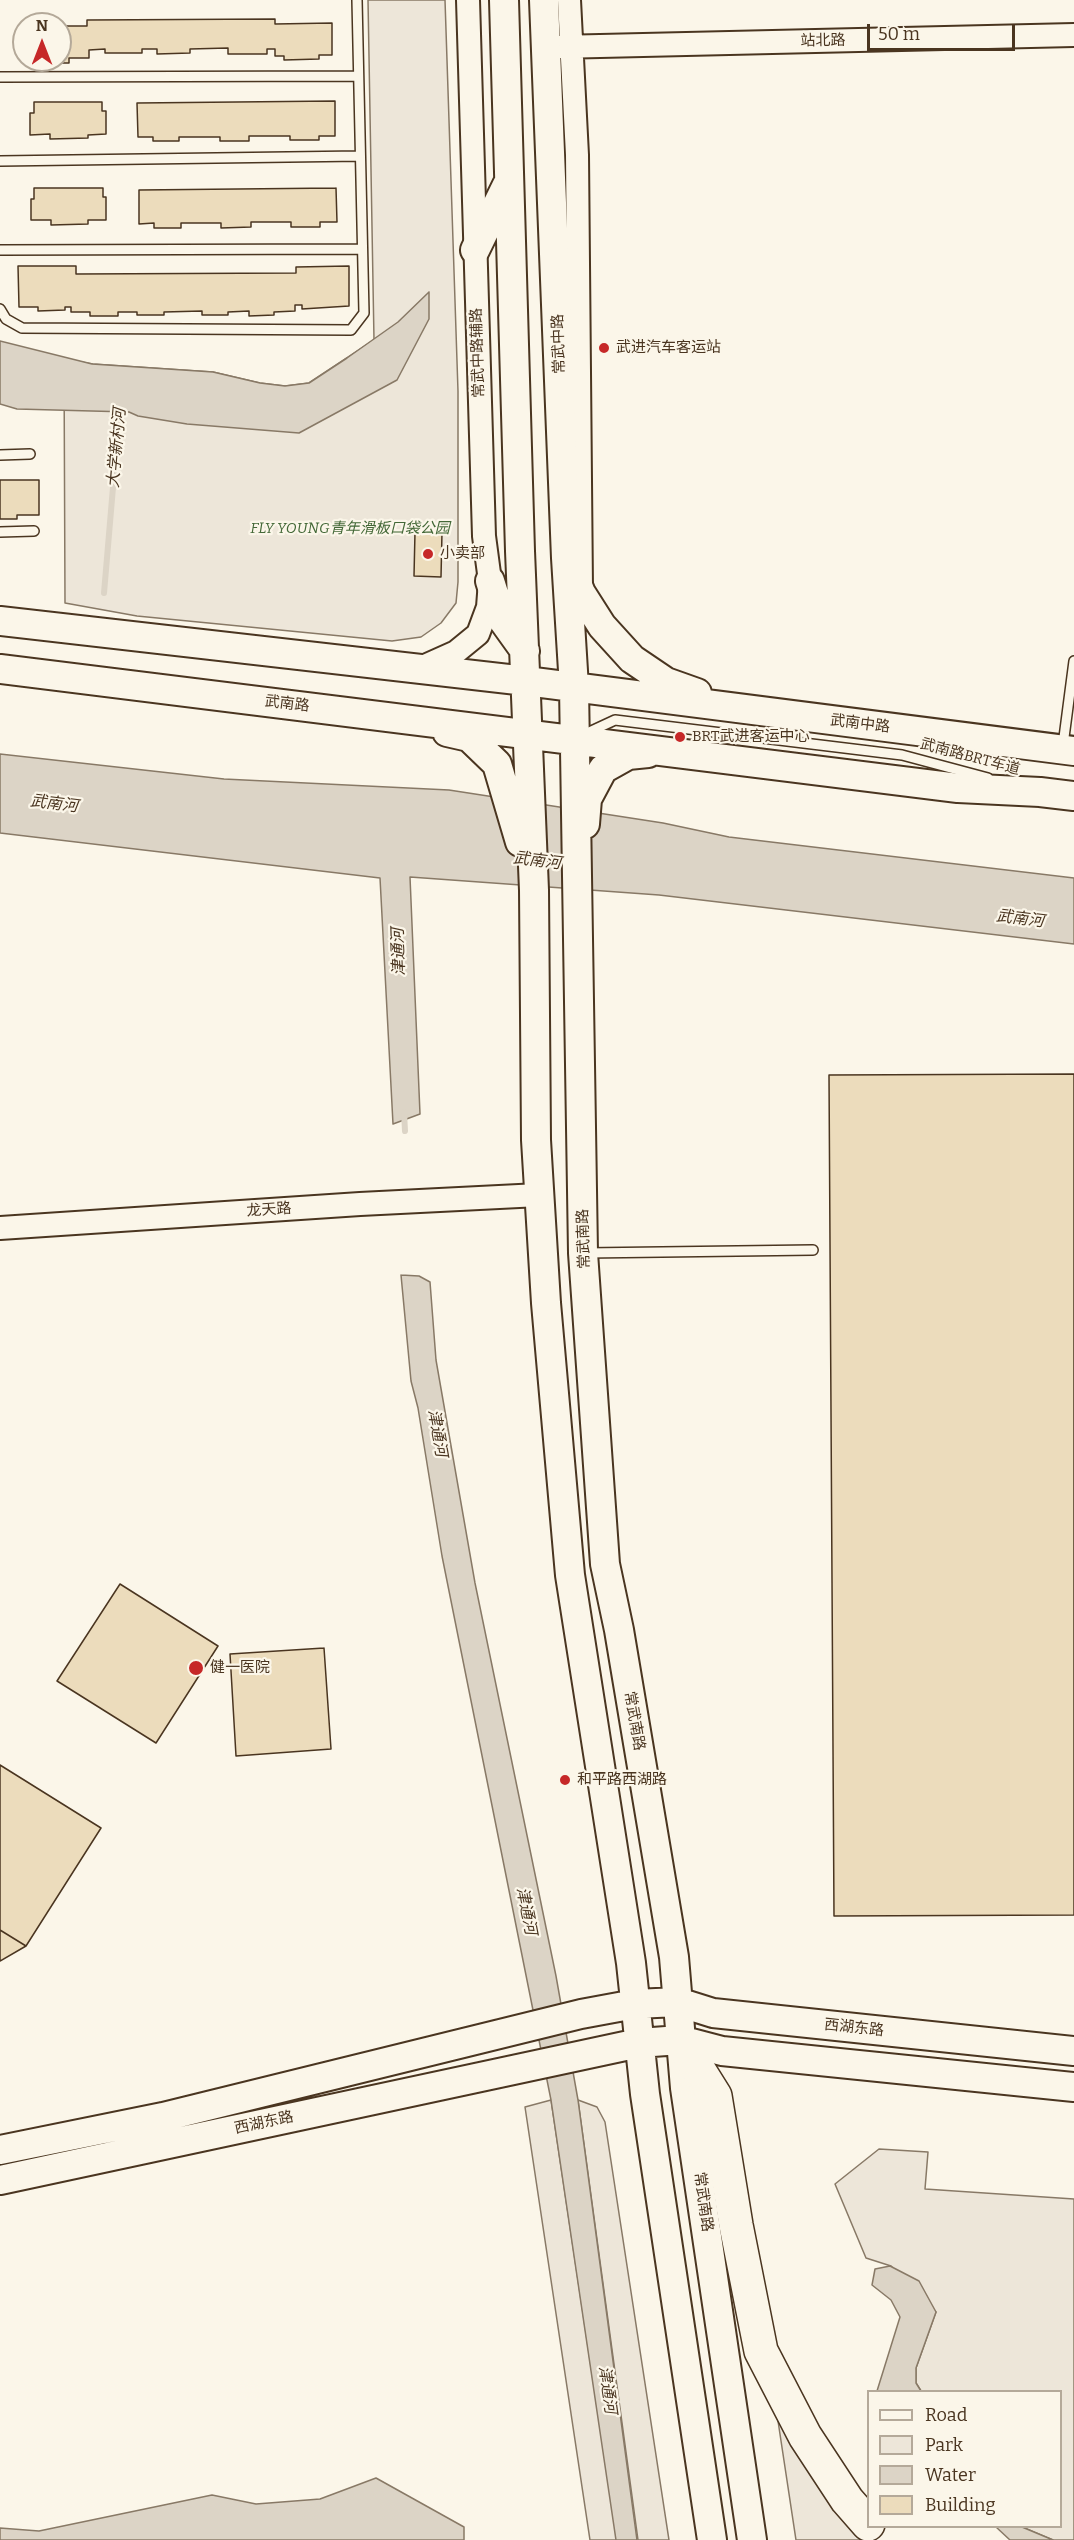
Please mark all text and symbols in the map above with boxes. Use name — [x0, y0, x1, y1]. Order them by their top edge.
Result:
north arrow — [12, 12, 72, 72]
scale bar — [870, 12, 1018, 50]
text: N — [36, 16, 48, 35]
text: 50 m — [878, 23, 920, 45]
street label: 站北路 — [800, 32, 846, 50]
street label: 常武中路辅路 — [467, 308, 489, 398]
street label: 常武中路 — [549, 314, 569, 374]
place label: 武进汽车客运站 — [616, 339, 721, 357]
marker: 武进汽车客运站 — [597, 341, 611, 355]
water label: 大学新村河 — [104, 407, 130, 489]
park label: FLY YOUNG青年滑板口袋公园 — [250, 520, 450, 538]
place label: 小卖部 — [440, 545, 485, 563]
marker: 小卖部 — [421, 547, 435, 561]
street label: 武南路 — [264, 692, 310, 716]
street label: 武南中路 — [829, 711, 891, 737]
place label: BRT武进客运中心 — [692, 728, 809, 746]
marker: BRT武进客运中心 — [673, 730, 687, 744]
street label: 武南路BRT车道 — [918, 735, 1022, 779]
water label: 武南河 — [29, 792, 79, 816]
water label: 武南河 — [512, 849, 562, 873]
water label: 武南河 — [995, 907, 1045, 931]
water label: 津通河 — [389, 928, 409, 976]
street label: 龙天路 — [246, 1199, 292, 1221]
street label: 常武南路 — [574, 1209, 594, 1269]
water label: 津通河 — [423, 1408, 451, 1458]
marker: 健一医院 — [187, 1659, 205, 1677]
place label: 健一医院 — [210, 1659, 270, 1677]
street label: 常武南路 — [620, 1690, 648, 1752]
place label: 和平路西湖路 — [577, 1771, 667, 1789]
marker: 和平路西湖路 — [558, 1773, 572, 1787]
water label: 津通河 — [512, 1886, 540, 1936]
street label: 西湖东路 — [823, 2016, 885, 2040]
street label: 西湖东路 — [233, 2108, 295, 2138]
street label: 常武南路 — [690, 2171, 716, 2233]
water label: 津通河 — [594, 2365, 620, 2415]
legend — [867, 2390, 1062, 2528]
text: Road — [925, 2404, 967, 2426]
text: Park — [925, 2434, 963, 2456]
text: Water — [925, 2464, 976, 2486]
text: Building — [925, 2494, 996, 2516]

